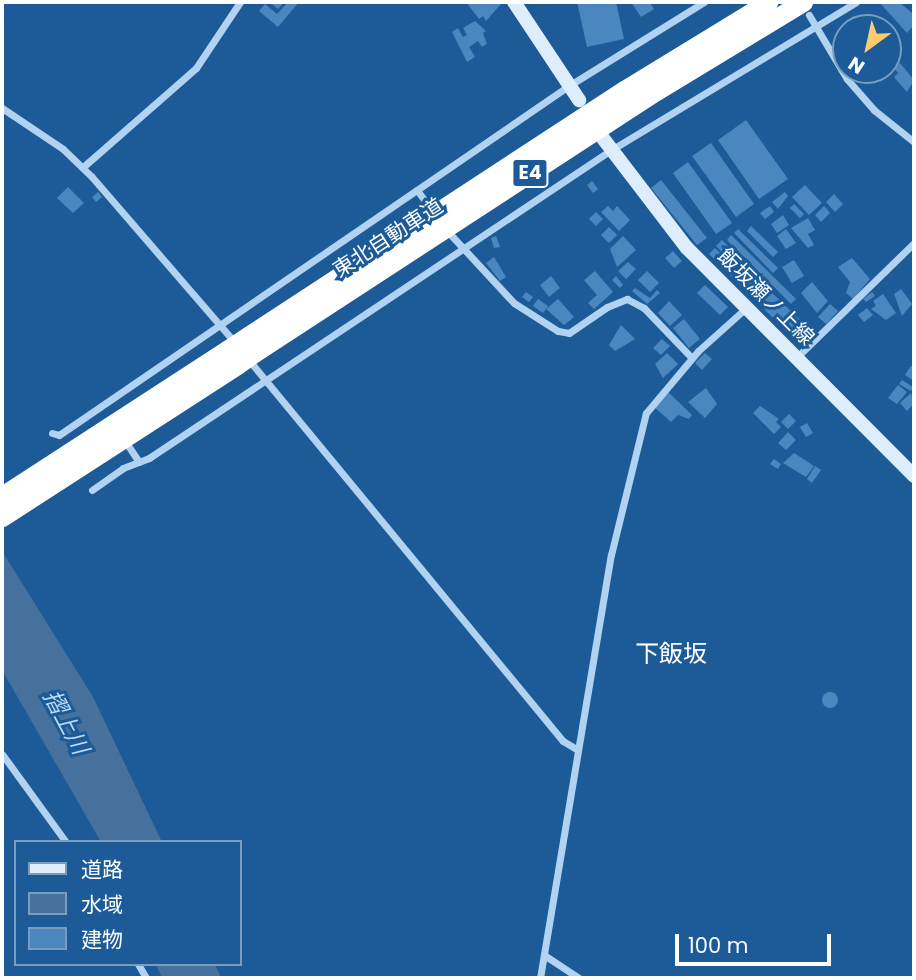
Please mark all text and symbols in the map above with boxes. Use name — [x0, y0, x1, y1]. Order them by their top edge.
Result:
north arrow — [832, 14, 902, 84]
text: N — [843, 50, 870, 81]
road number: E4 — [511, 158, 549, 188]
street label: 東北自動車道 — [328, 193, 448, 283]
street label: 飯坂瀬ノ上線 — [713, 244, 819, 350]
district label: 下飯坂 — [635, 640, 707, 668]
water label: 摺上川 — [38, 685, 94, 759]
legend — [14, 840, 242, 966]
text: 道路 — [81, 855, 123, 884]
text: 水域 — [81, 890, 123, 919]
scale bar — [678, 920, 834, 964]
text: 建物 — [81, 925, 123, 954]
text: 100 m — [688, 931, 748, 960]

